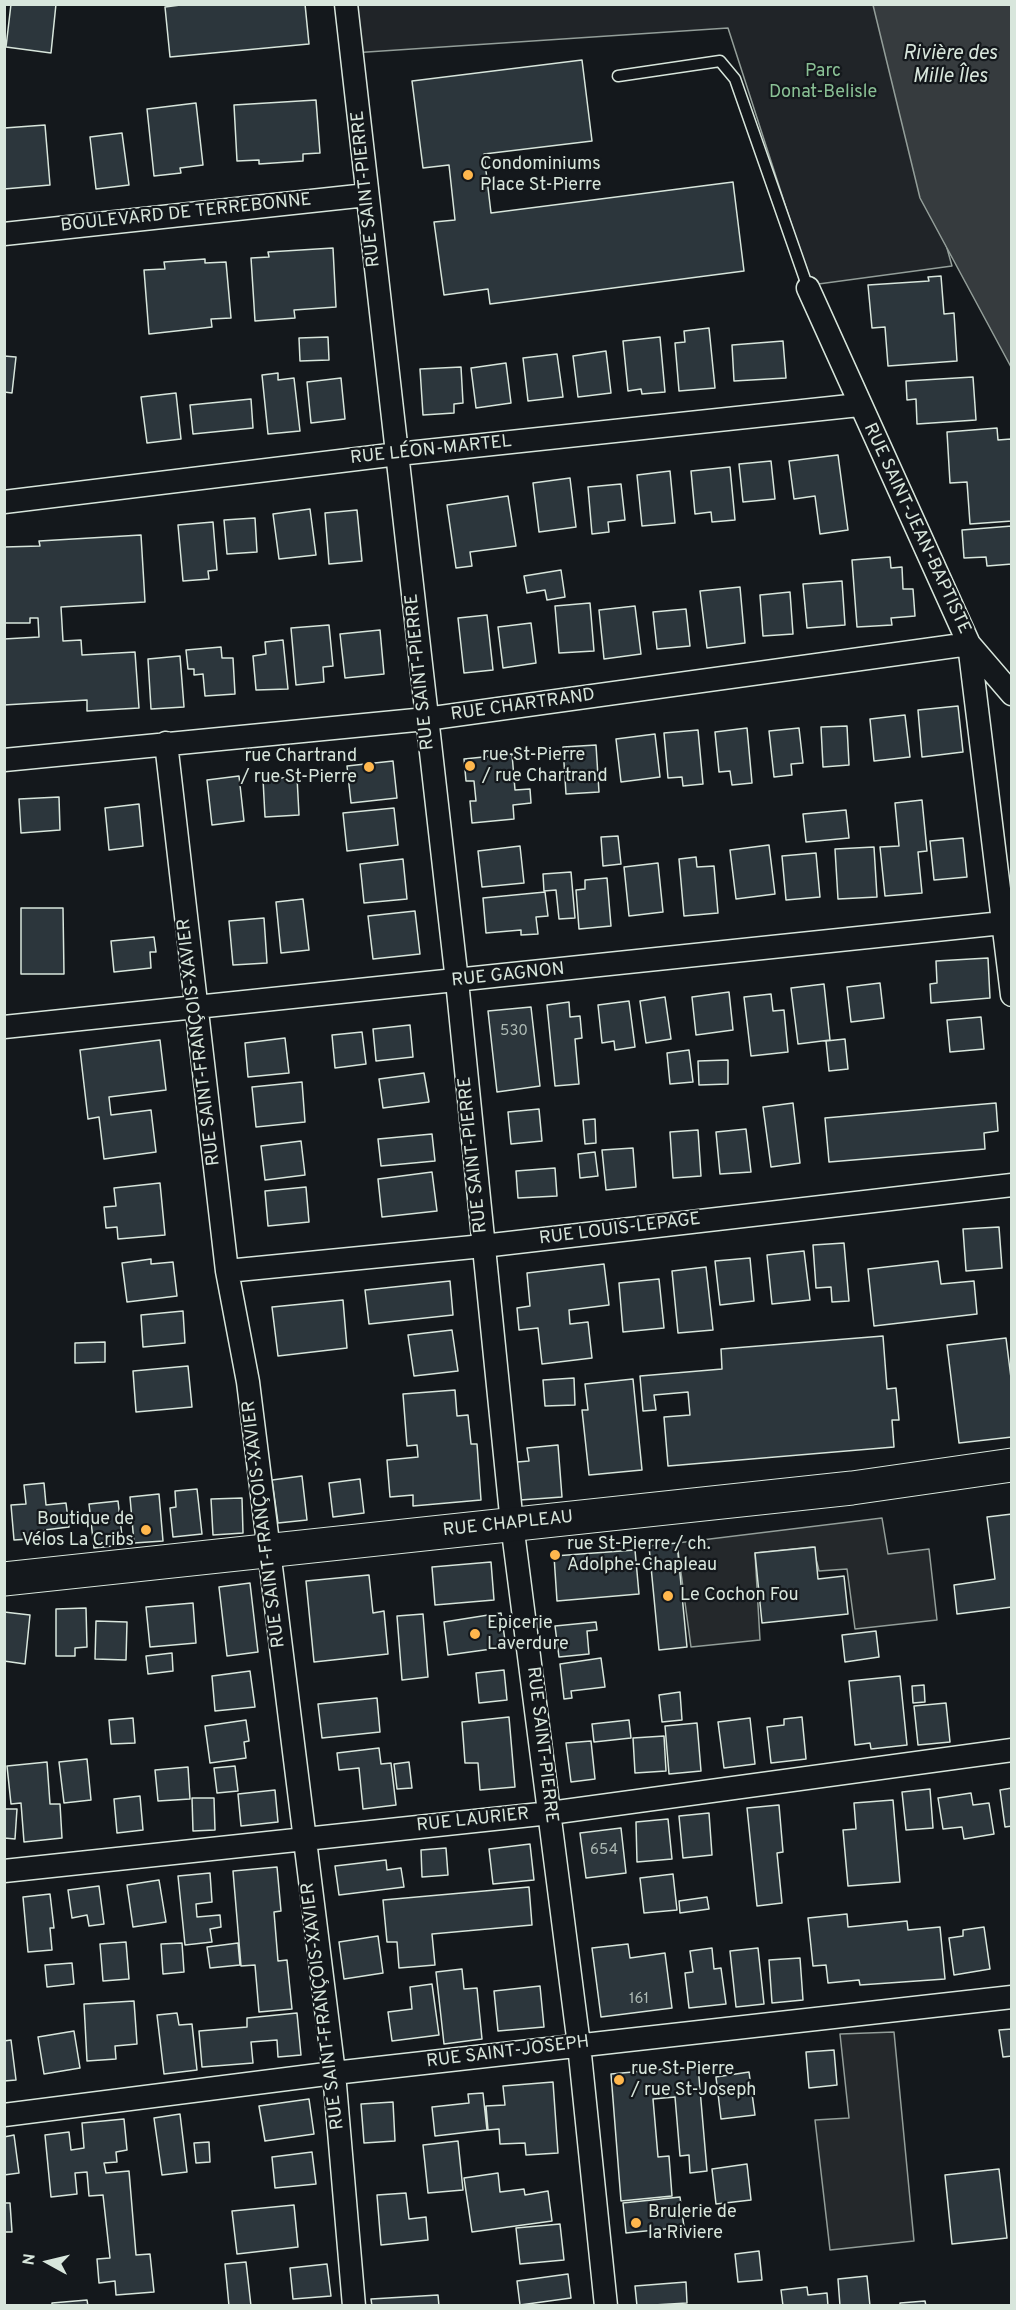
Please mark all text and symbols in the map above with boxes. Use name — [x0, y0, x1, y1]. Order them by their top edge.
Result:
water label: Rivière des Mille Îles — [903, 43, 997, 90]
park label: Parc Donat-Belisle — [769, 61, 877, 104]
street label: RUE SAINT-PIERRE — [348, 110, 386, 268]
place label: Condominiums Place St-Pierre — [480, 154, 601, 196]
marker: Condominiums Place St-Pierre — [461, 168, 475, 182]
street label: BOULEVARD DE TERREBONNE — [59, 190, 313, 238]
street label: RUE SAINT-JEAN-BAPTISTE — [858, 420, 974, 638]
street label: RUE LÉON-MARTEL — [349, 432, 513, 470]
street label: RUE SAINT-PIERRE — [402, 593, 440, 751]
street label: RUE CHARTRAND — [450, 685, 596, 727]
place label: rue St-Pierre / rue Chartrand — [482, 745, 608, 788]
place label: rue Chartrand / rue St-Pierre — [241, 746, 357, 789]
marker: rue St-Pierre / rue Chartrand — [463, 759, 477, 773]
marker: rue Chartrand / rue St-Pierre — [362, 760, 376, 774]
street label: RUE SAINT-FRANÇOIS-XAVIER — [174, 917, 226, 1167]
street label: RUE GAGNON — [450, 959, 566, 993]
house number: 530 — [500, 1023, 528, 1041]
street label: RUE SAINT-PIERRE — [455, 1076, 493, 1234]
street label: RUE LOUIS-LEPAGE — [538, 1209, 702, 1251]
street label: RUE SAINT-FRANÇOIS-XAVIER — [239, 1399, 291, 1649]
street label: RUE CHAPLEAU — [442, 1507, 574, 1543]
place label: Boutique de Vélos La Cribs — [22, 1509, 134, 1552]
marker: Boutique de Vélos La Cribs — [139, 1523, 153, 1537]
place label: rue St-Pierre / ch. Adolphe-Chapleau — [567, 1534, 717, 1576]
marker: rue St-Pierre / ch. Adolphe-Chapleau — [548, 1548, 562, 1562]
place label: Le Cochon Fou — [680, 1585, 799, 1607]
marker: Le Cochon Fou — [661, 1589, 675, 1603]
place label: Epicerie Laverdure — [487, 1613, 569, 1656]
marker: Epicerie Laverdure — [468, 1627, 482, 1641]
street label: RUE SAINT-PIERRE — [521, 1666, 561, 1824]
street label: RUE LAURIER — [416, 1804, 530, 1838]
house number: 654 — [590, 1842, 618, 1860]
street label: RUE SAINT-FRANÇOIS-XAVIER — [298, 1881, 350, 2131]
house number: 161 — [629, 1991, 649, 2009]
street label: RUE SAINT-JOSEPH — [425, 2032, 591, 2074]
place label: rue St-Pierre / rue St-Joseph — [631, 2059, 756, 2102]
marker: rue St-Pierre / rue St-Joseph — [612, 2073, 626, 2087]
place label: Brulerie de la Riviere — [648, 2202, 737, 2244]
marker: Brulerie de la Riviere — [629, 2216, 643, 2230]
north arrow — [18, 2232, 78, 2292]
text: N — [19, 2252, 41, 2267]

